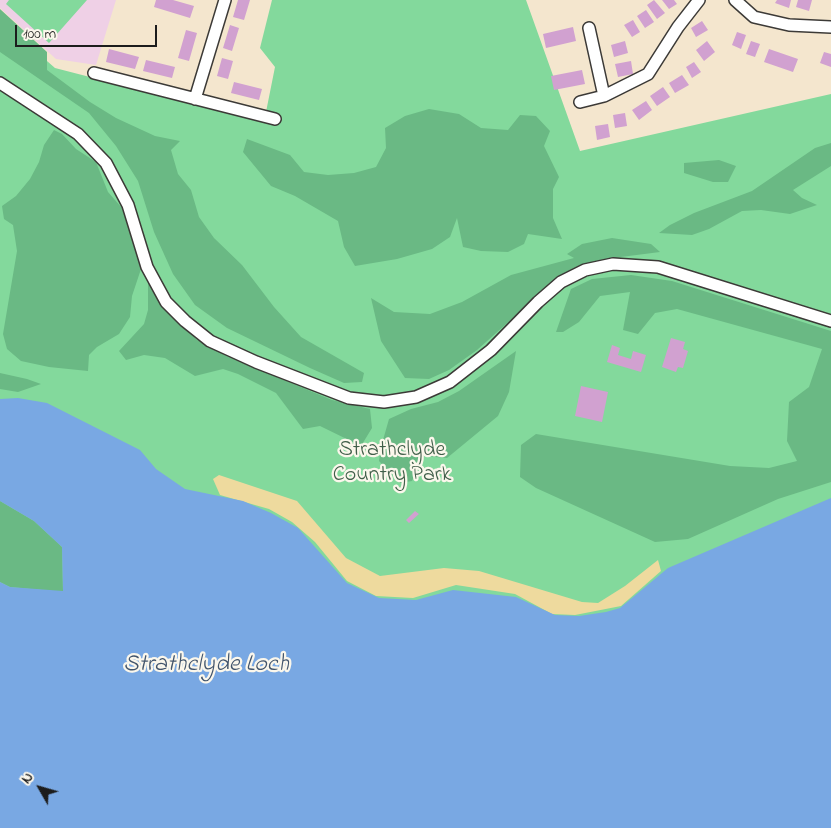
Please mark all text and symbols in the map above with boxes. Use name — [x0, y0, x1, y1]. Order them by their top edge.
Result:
scale bar — [18, 15, 160, 47]
text: 100 m — [23, 23, 56, 45]
park label: Strathclyde Country Park — [333, 438, 451, 490]
water label: Strathclyde Loch — [123, 652, 289, 680]
north arrow — [15, 763, 65, 813]
text: N — [17, 768, 39, 789]

